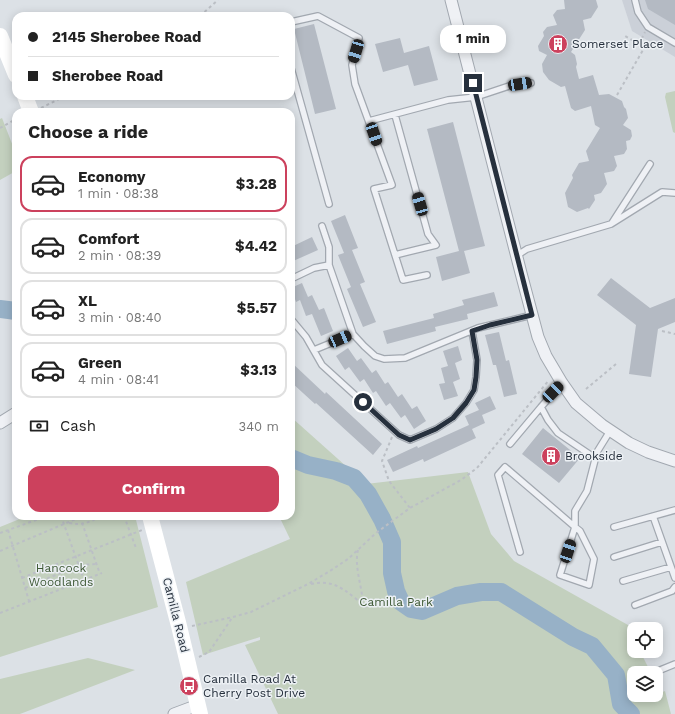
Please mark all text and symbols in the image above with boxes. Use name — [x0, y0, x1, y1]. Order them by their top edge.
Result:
callout: 1 min — [440, 25, 506, 53]
text: 2145 Sherobee Road — [52, 28, 201, 46]
text: 1 min — [456, 31, 490, 46]
building icon: Somerset Place — [547, 33, 569, 55]
place label: Somerset Place — [572, 37, 664, 51]
car — [347, 38, 365, 64]
text: Sherobee Road — [52, 67, 163, 85]
route end — [464, 74, 482, 92]
car — [507, 76, 533, 92]
text: Choose a ride — [28, 121, 148, 142]
car — [364, 121, 384, 147]
icon: car — [30, 166, 66, 202]
text: Economy — [78, 168, 145, 186]
text: $3.28 — [236, 175, 277, 193]
text: 1 min · 08:38 — [78, 186, 159, 201]
car — [411, 191, 429, 217]
icon: car — [30, 228, 66, 264]
text: Comfort — [78, 230, 139, 248]
text: $4.42 — [235, 237, 277, 255]
text: 2 min · 08:39 — [78, 248, 161, 263]
icon: car — [30, 290, 66, 326]
text: XL — [78, 292, 97, 310]
text: $5.57 — [237, 299, 277, 317]
text: 3 min · 08:40 — [78, 310, 162, 325]
car — [327, 329, 353, 349]
icon: car — [30, 352, 66, 388]
text: Green — [78, 354, 122, 372]
text: $3.13 — [240, 361, 277, 379]
text: 4 min · 08:41 — [78, 372, 159, 387]
car — [540, 379, 566, 405]
route start — [354, 393, 372, 411]
icon: cash — [28, 415, 50, 437]
text: Cash — [60, 417, 96, 435]
text: 340 m — [239, 419, 279, 434]
building icon: Brookside — [540, 445, 562, 467]
place label: Brookside — [565, 449, 623, 463]
button: Confirm — [28, 466, 279, 512]
car — [559, 538, 577, 564]
park label: Hancock Woodlands — [29, 561, 93, 589]
street label: Camilla Road — [160, 576, 192, 654]
park label: Camilla Park — [359, 595, 433, 609]
map controls — [627, 622, 663, 702]
button: locate — [627, 622, 663, 658]
button: layers — [627, 666, 663, 702]
place label: Camilla Road At Cherry Post Drive — [203, 672, 305, 700]
bus stop icon: Camilla Road At Cherry Post Drive — [178, 675, 200, 697]

